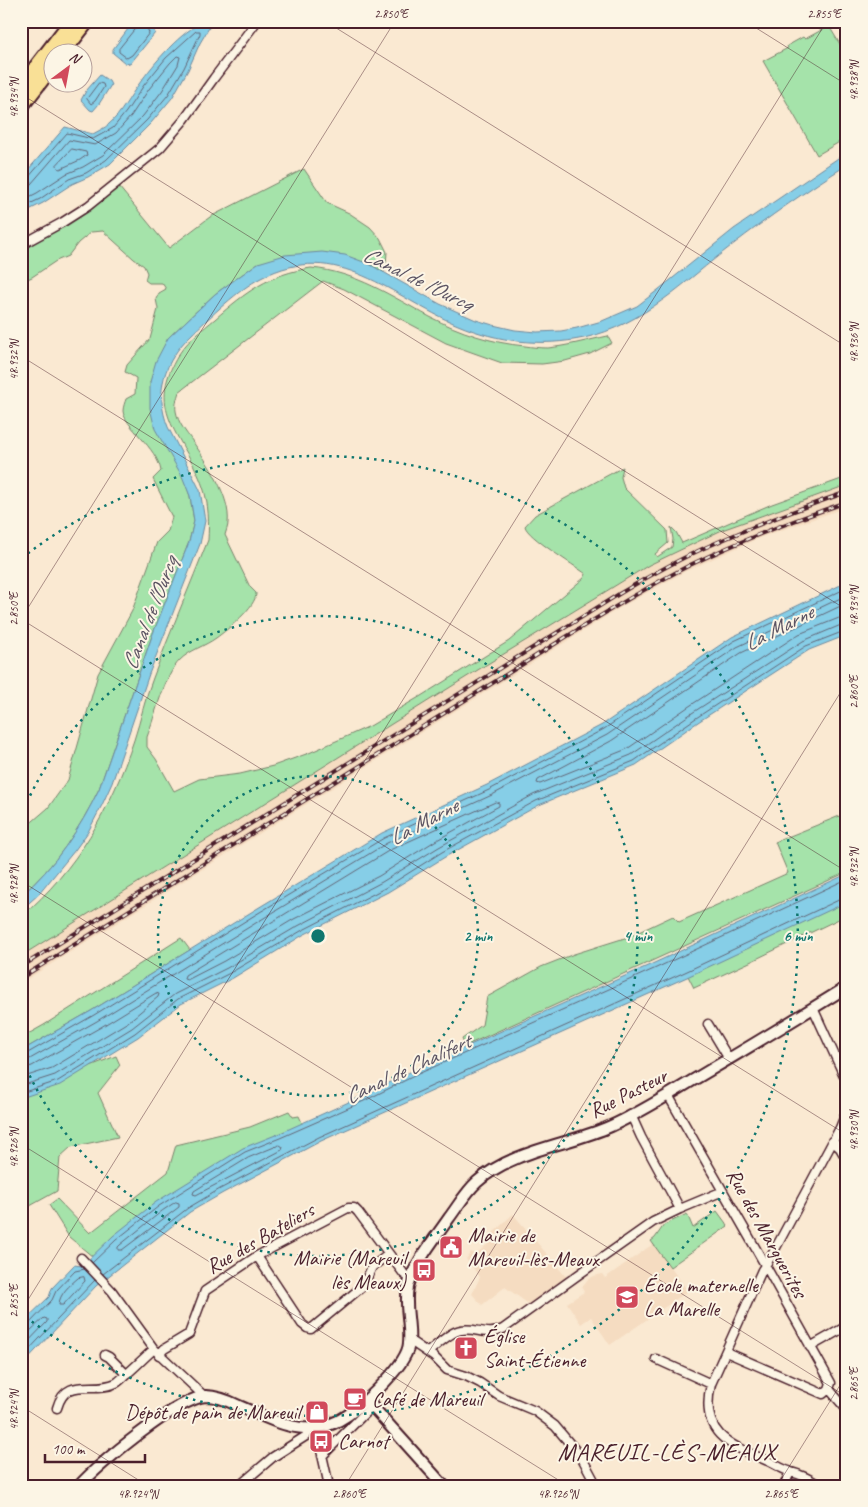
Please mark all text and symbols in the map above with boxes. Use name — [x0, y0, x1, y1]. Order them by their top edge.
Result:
text: 2.850°E — [374, 6, 410, 22]
text: 2.855°E — [807, 6, 843, 22]
north arrow — [42, 42, 92, 92]
text: N — [66, 48, 85, 68]
text: 48.938°N — [846, 59, 862, 101]
text: 48.934°N — [6, 76, 22, 118]
water label: Canal de l'Ourcq — [358, 240, 480, 319]
text: 48.936°N — [846, 321, 862, 363]
text: 48.932°N — [6, 338, 22, 380]
water label: Canal de l'Ourcq — [116, 550, 186, 674]
text: 48.934°N — [846, 584, 862, 626]
text: 2.850°E — [6, 590, 22, 626]
water label: La Marne — [739, 597, 820, 657]
text: 2.860°E — [846, 673, 862, 709]
water label: La Marne — [384, 791, 465, 852]
text: 48.932°N — [846, 846, 862, 888]
text: 48.928°N — [6, 863, 22, 905]
centre of rings — [309, 927, 327, 945]
text: 2 min — [464, 927, 493, 946]
text: 4 min — [624, 927, 653, 946]
text: 6 min — [783, 927, 814, 946]
water label: Canal de Chalifert — [340, 1026, 479, 1110]
street label: Rue Pasteur — [585, 1062, 673, 1124]
text: 48.930°N — [846, 1109, 862, 1151]
text: 48.926°N — [6, 1126, 22, 1168]
street label: Rue des Marguerites — [721, 1164, 814, 1304]
street label: Rue des Bateliers — [201, 1196, 320, 1279]
place label: Mairie de Mareuil-lès-Meaux — [468, 1222, 600, 1272]
public building icon: Mairie de Mareuil-lès-Meaux — [438, 1234, 464, 1260]
place label: Mairie (Mareuil lès Meaux) — [294, 1245, 409, 1295]
bus stop icon: Mairie (Mareuil lès Meaux) — [411, 1257, 437, 1283]
place label: École maternelle La Marelle — [644, 1272, 759, 1322]
text: 2.855°E — [6, 1282, 22, 1318]
school or university icon: École maternelle La Marelle — [614, 1284, 640, 1310]
place label: Église Saint-Étienne — [484, 1323, 587, 1373]
church icon: Église Saint-Étienne — [453, 1335, 479, 1361]
text: 2.865°E — [846, 1365, 862, 1401]
cafe icon: Café de Mareuil — [342, 1386, 368, 1412]
place label: Café de Mareuil — [372, 1386, 486, 1412]
text: 48.924°N — [6, 1388, 22, 1430]
place label: Dépôt de pain de Mareuil — [125, 1399, 303, 1425]
shop icon: Dépôt de pain de Mareuil — [304, 1399, 330, 1425]
bus stop icon: Carnot — [308, 1428, 334, 1454]
place label: Carnot — [338, 1428, 392, 1454]
scale bar — [45, 1432, 145, 1464]
district label: MAREUIL-LÈS-MEAUX — [558, 1437, 779, 1467]
text: 100 m — [52, 1440, 86, 1459]
text: 48.924°N — [118, 1486, 160, 1502]
text: 2.860°E — [332, 1486, 368, 1502]
text: 48.926°N — [538, 1486, 580, 1502]
text: 2.865°E — [764, 1486, 800, 1502]

